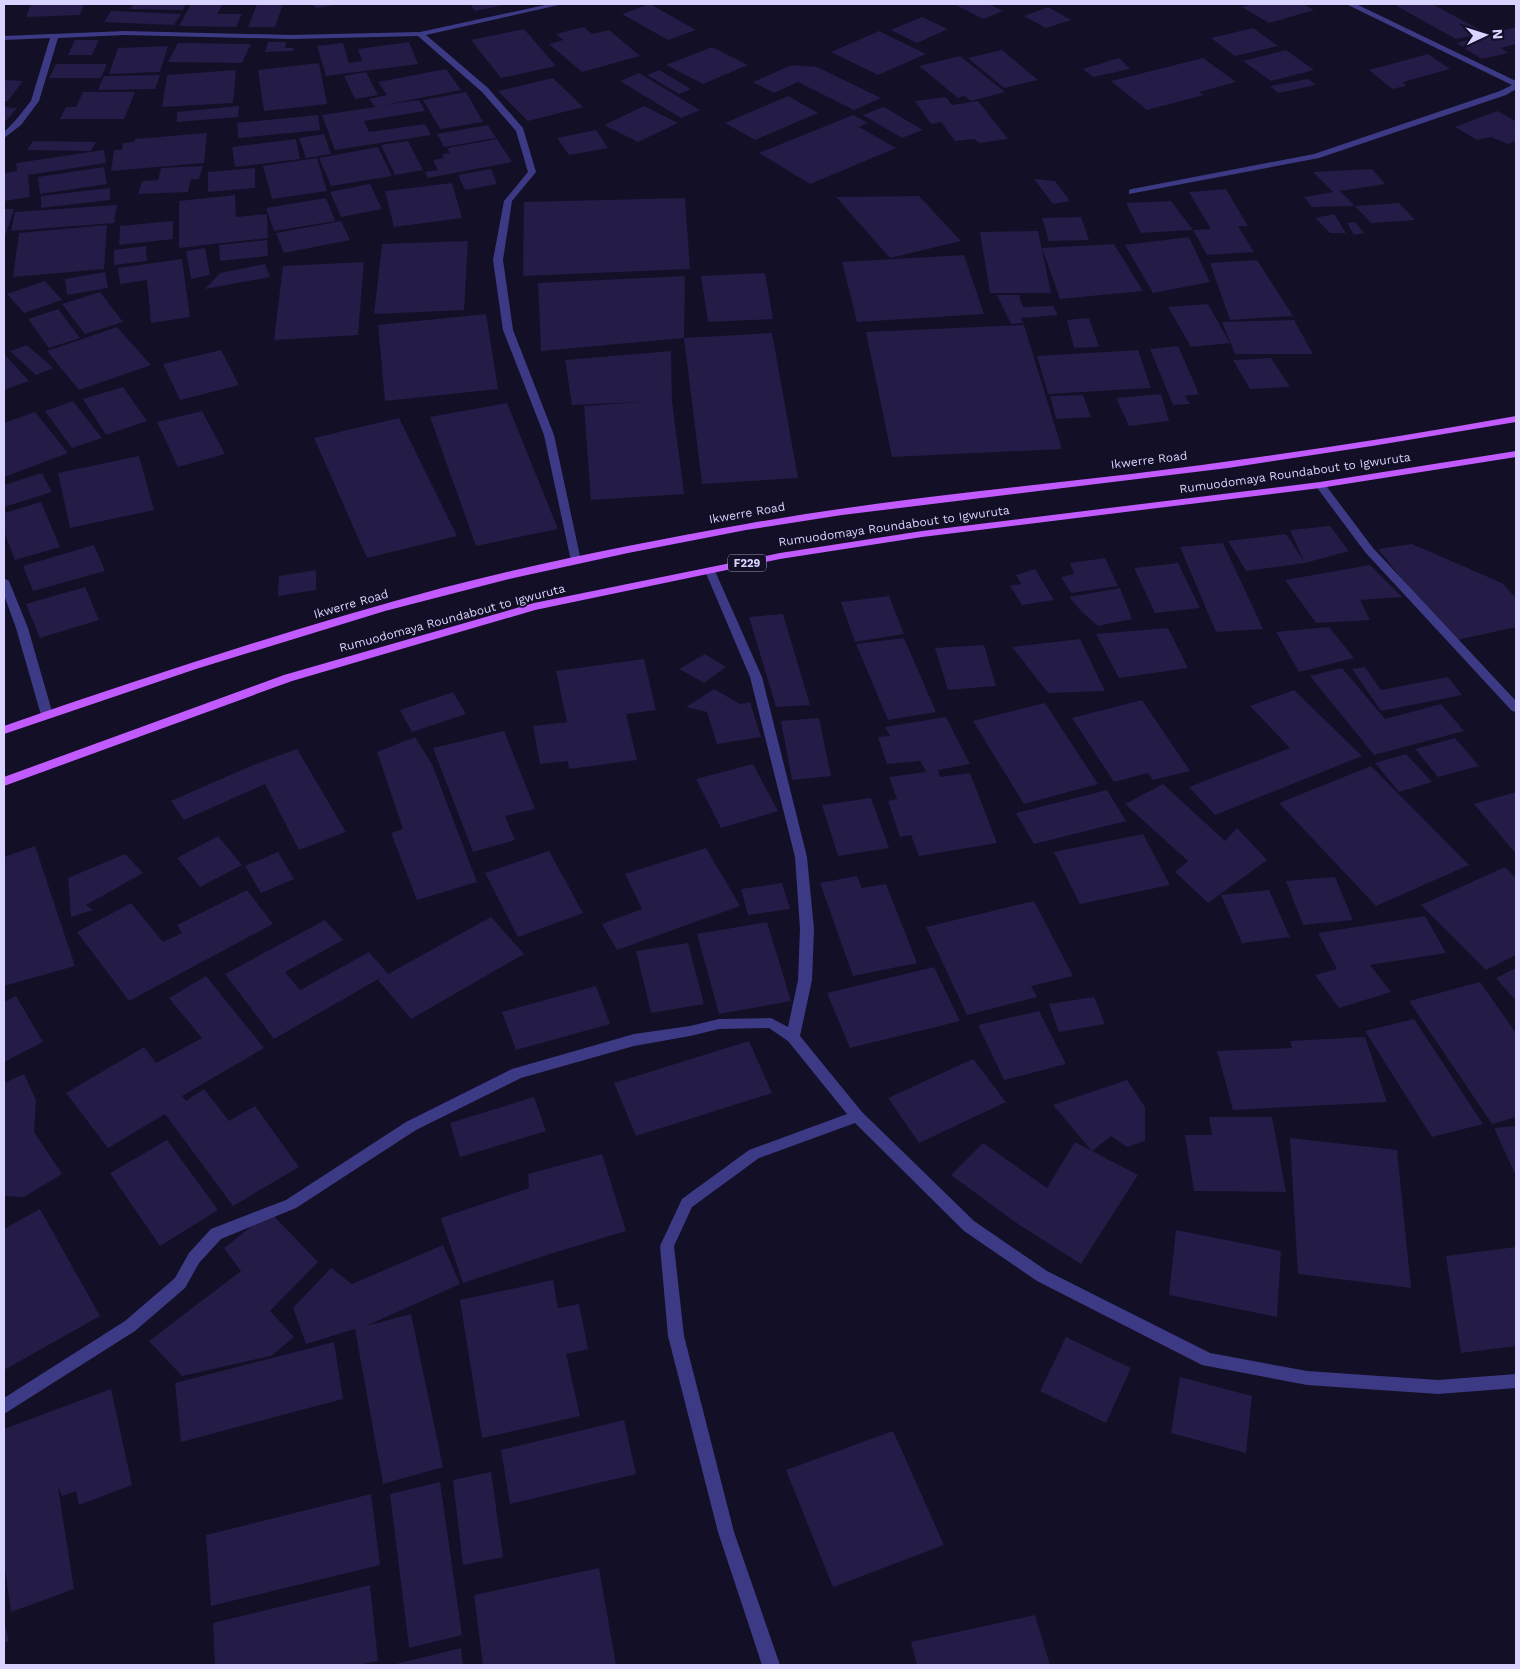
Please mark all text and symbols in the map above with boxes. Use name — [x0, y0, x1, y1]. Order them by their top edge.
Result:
north arrow — [1460, 10, 1510, 60]
text: N — [1490, 28, 1506, 40]
street label: Ikwerre Road — [1110, 448, 1188, 472]
street label: Rumuodomaya Roundabout to Igwuruta — [1179, 450, 1412, 496]
street label: Ikwerre Road — [708, 499, 786, 527]
street label: Rumuodomaya Roundabout to Igwuruta — [778, 503, 1011, 549]
road number: F229 — [728, 554, 766, 572]
street label: Rumuodomaya Roundabout to Igwuruta — [338, 581, 567, 655]
street label: Ikwerre Road — [312, 587, 390, 621]

